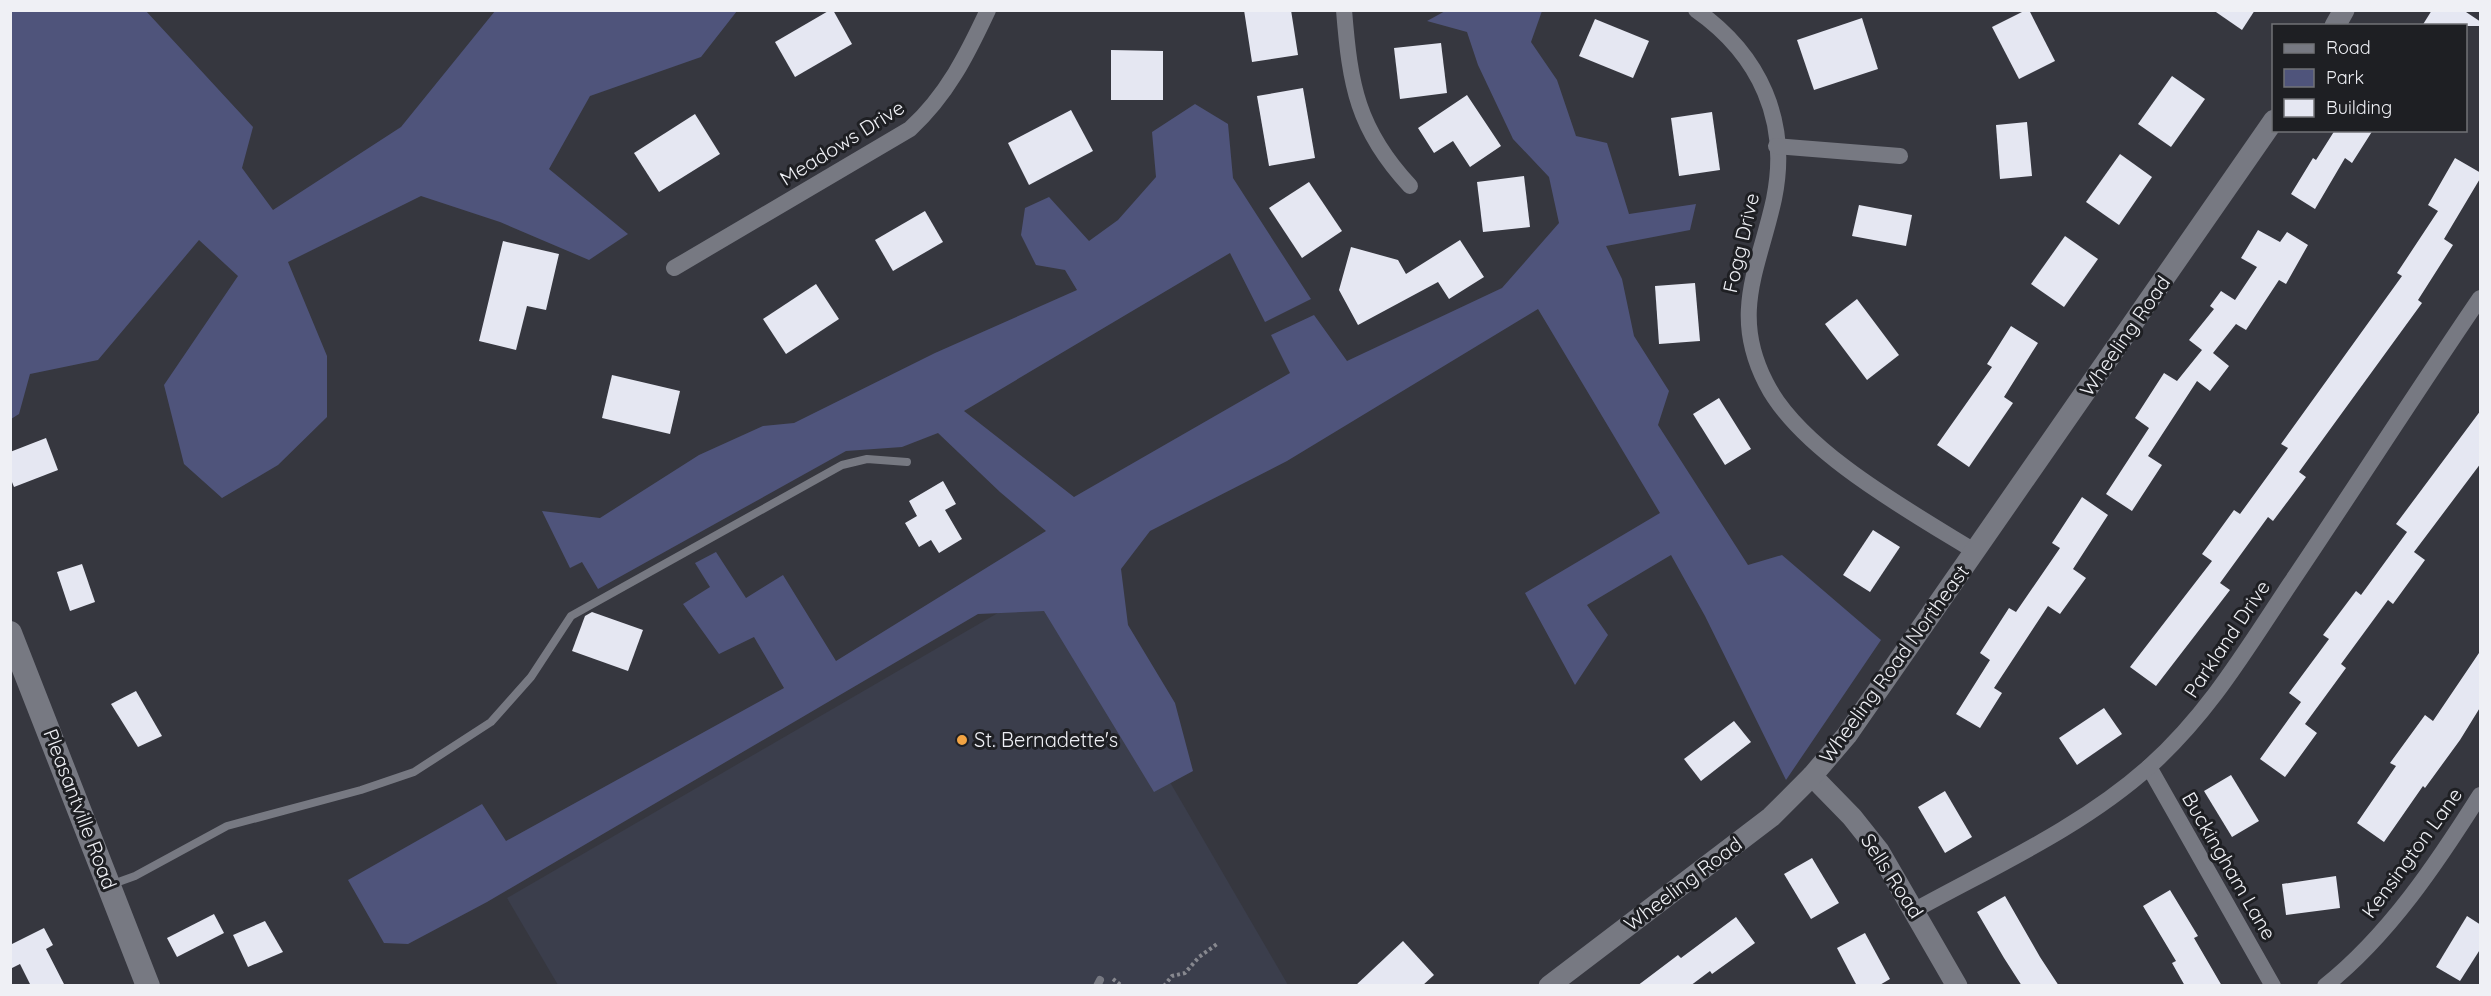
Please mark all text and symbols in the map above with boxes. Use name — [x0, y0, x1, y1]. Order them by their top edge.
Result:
legend — [2272, 24, 2467, 132]
text: Road — [2326, 36, 2371, 59]
text: Park — [2326, 66, 2364, 89]
street label: Meadows Drive — [775, 94, 909, 191]
text: Building — [2326, 96, 2392, 119]
street label: Fogg Drive — [1717, 191, 1764, 295]
street label: Wheeling Road — [2074, 271, 2175, 401]
street label: Wheeling Road Northeast — [1813, 560, 1974, 768]
street label: Parkland Drive — [2178, 575, 2275, 702]
street label: Pleasantville Road — [38, 725, 123, 893]
place label: St. Bernadette's — [974, 727, 1118, 752]
marker: St. Bernadette's — [955, 733, 969, 747]
street label: Kensington Lane — [2356, 783, 2467, 923]
street label: Buckingham Lane — [2177, 787, 2282, 944]
street label: Sells Road — [1856, 829, 1929, 923]
street label: Wheeling Road — [1619, 831, 1747, 936]

